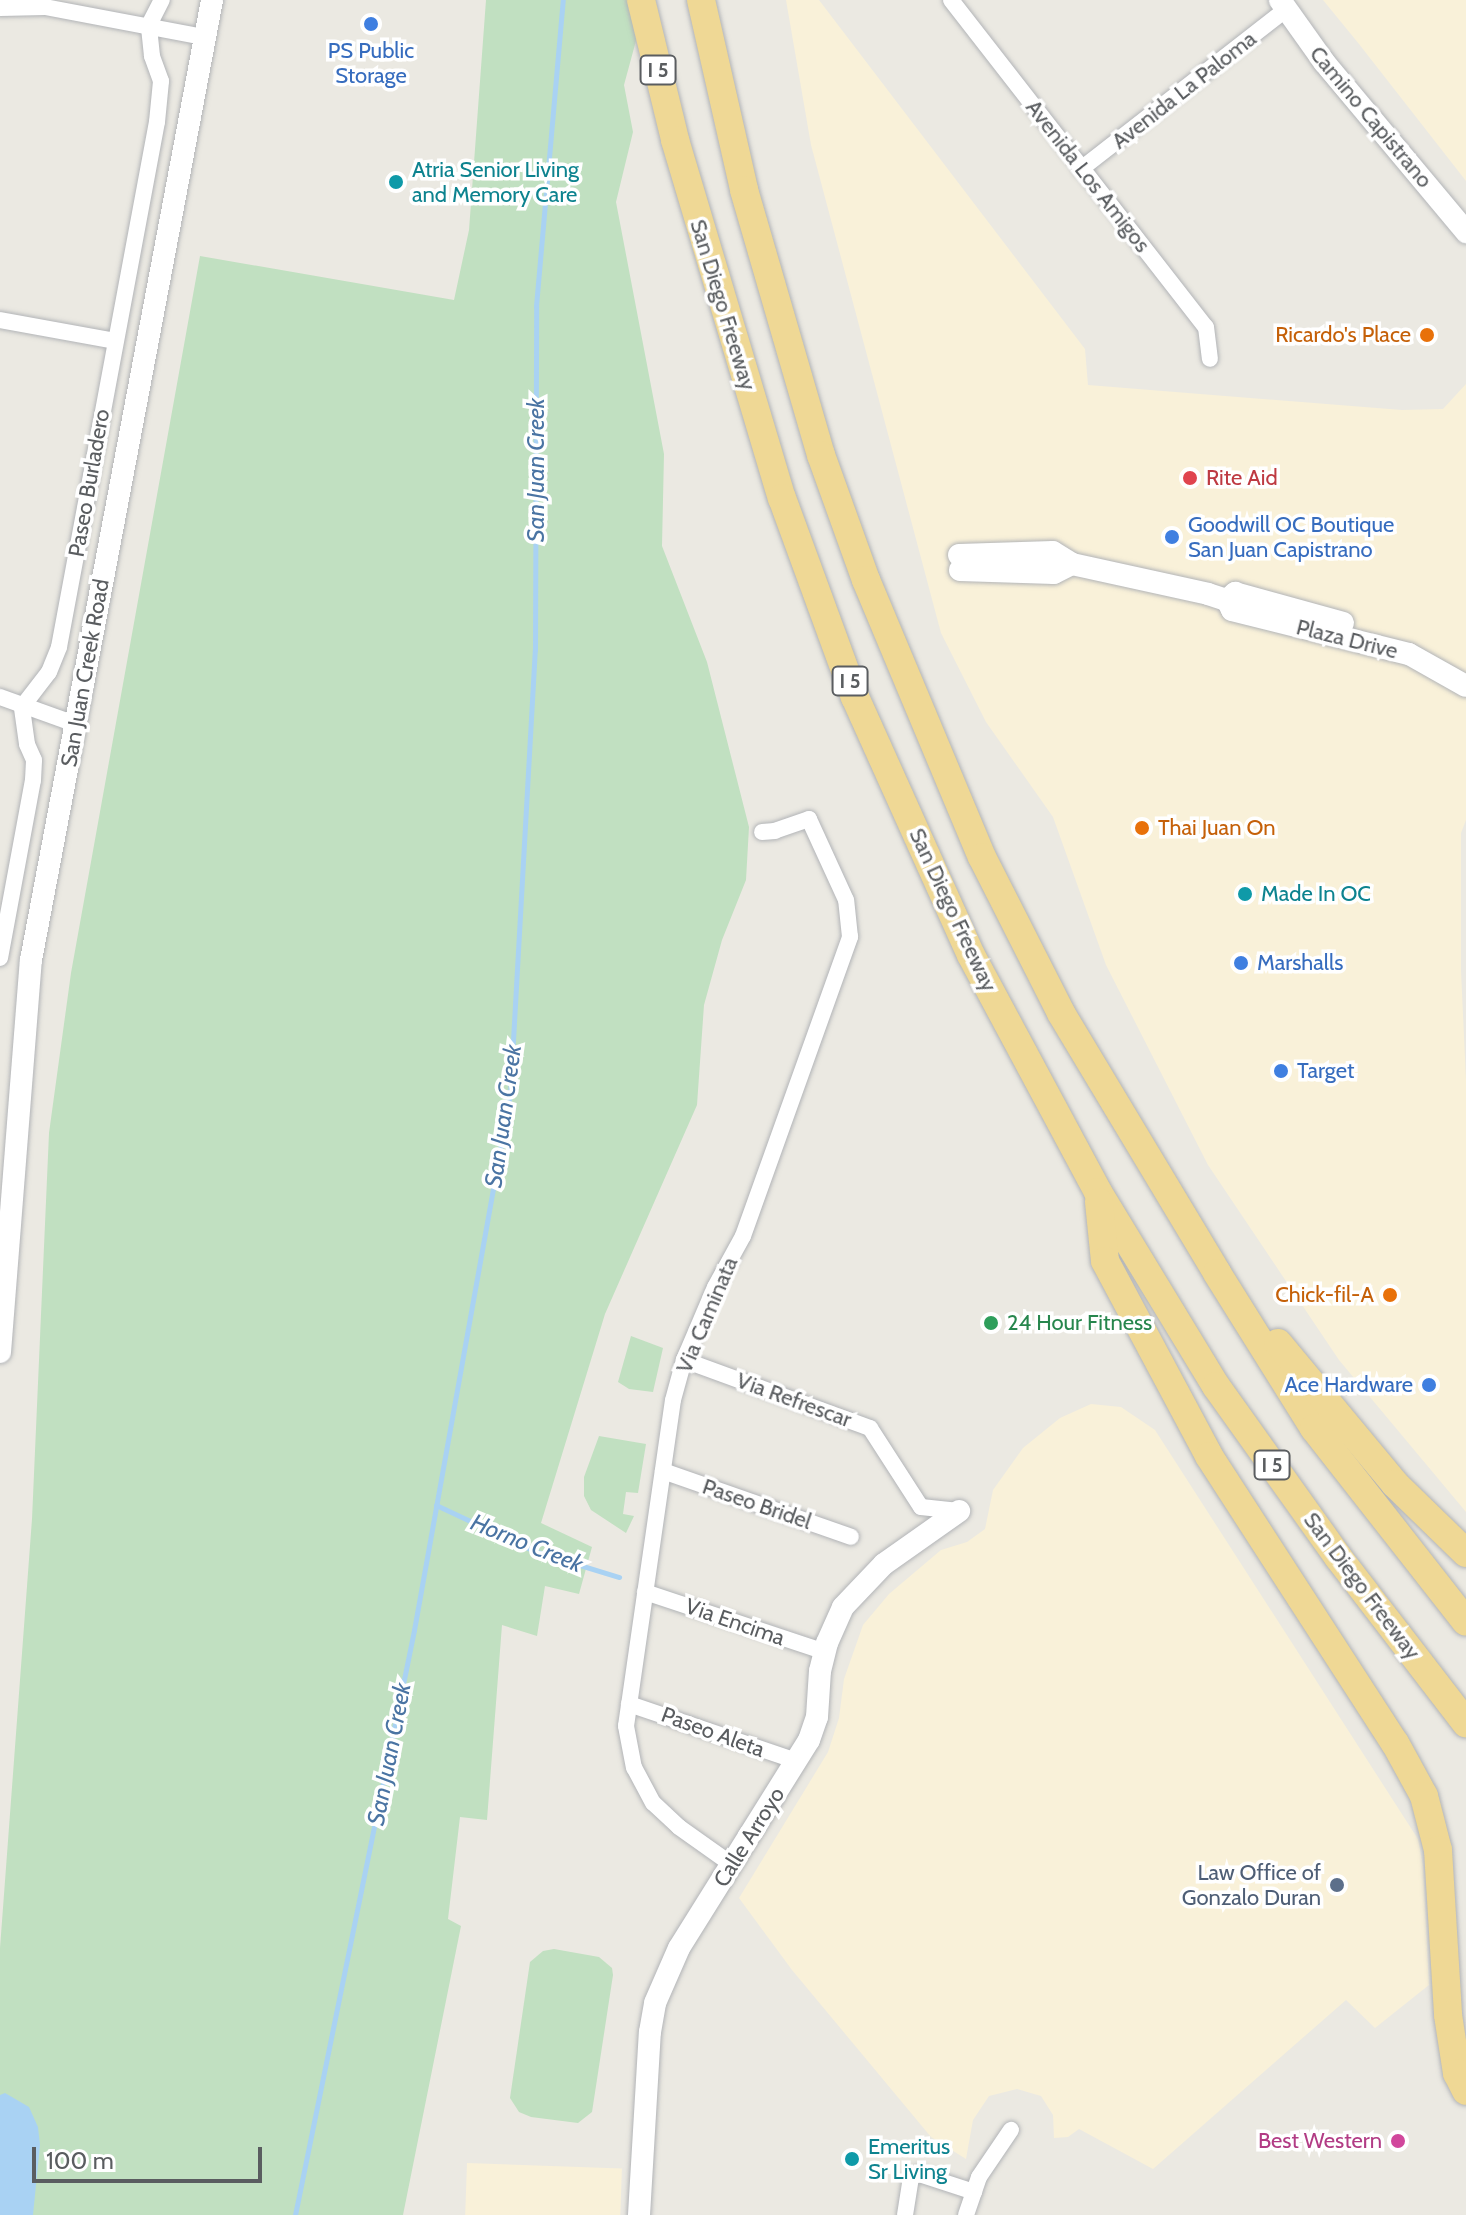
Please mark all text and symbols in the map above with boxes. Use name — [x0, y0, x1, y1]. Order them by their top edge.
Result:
marker: PS Public Storage — [362, 15, 380, 33]
street label: Avenida La Paloma — [1107, 25, 1261, 155]
place label: PS Public Storage — [328, 37, 414, 88]
street label: Camino Capistrano — [1304, 41, 1438, 193]
road number: I 5 — [638, 54, 678, 86]
street label: Avenida Los Amigos — [1020, 95, 1156, 257]
place label: Atria Senior Living and Memory Care — [412, 156, 579, 208]
marker: Atria Senior Living and Memory Care — [387, 173, 405, 191]
street label: San Diego Freeway — [684, 216, 762, 394]
place label: Ricardo's Place — [1275, 322, 1411, 348]
marker: Ricardo's Place — [1418, 326, 1436, 344]
water label: San Juan Creek — [522, 398, 550, 542]
street label: Paseo Burladero — [63, 407, 115, 559]
place label: Rite Aid — [1206, 465, 1278, 491]
marker: Rite Aid — [1181, 469, 1199, 487]
place label: Goodwill OC Boutique San Juan Capistrano — [1188, 511, 1394, 562]
marker: Goodwill OC Boutique San Juan Capistrano — [1163, 528, 1181, 546]
street label: San Juan Creek Road — [55, 577, 115, 769]
street label: Plaza Drive — [1294, 614, 1400, 664]
road number: I 5 — [830, 665, 870, 697]
place label: Thai Juan On — [1158, 815, 1275, 841]
marker: Thai Juan On — [1133, 819, 1151, 837]
street label: San Diego Freeway — [904, 824, 1002, 996]
place label: Made In OC — [1261, 881, 1371, 907]
marker: Made In OC — [1236, 885, 1254, 903]
place label: Marshalls — [1257, 950, 1343, 976]
marker: Marshalls — [1232, 954, 1250, 972]
water label: San Juan Creek — [479, 1043, 527, 1189]
place label: Target — [1297, 1058, 1354, 1084]
marker: Target — [1272, 1062, 1290, 1080]
street label: Via Caminata — [671, 1253, 743, 1377]
place label: Chick-fil-A — [1275, 1282, 1374, 1308]
marker: Chick-fil-A — [1381, 1286, 1399, 1304]
place label: 24 Hour Fitness — [1007, 1310, 1152, 1336]
marker: 24 Hour Fitness — [982, 1314, 1000, 1332]
street label: Via Refrescar — [733, 1367, 855, 1433]
place label: Ace Hardware — [1285, 1372, 1413, 1398]
marker: Ace Hardware — [1420, 1376, 1438, 1394]
road number: I 5 — [1252, 1449, 1292, 1481]
street label: Paseo Bridel — [699, 1473, 815, 1535]
water label: Horno Creek — [467, 1507, 587, 1579]
street label: San Diego Freeway — [1298, 1507, 1426, 1665]
street label: Via Encima — [682, 1593, 788, 1651]
water label: San Juan Creek — [361, 1680, 417, 1828]
street label: Paseo Aleta — [658, 1701, 768, 1763]
street label: Calle Arroyo — [708, 1782, 790, 1892]
place label: Law Office of Gonzalo Duran — [1182, 1859, 1321, 1910]
marker: Law Office of Gonzalo Duran — [1328, 1876, 1346, 1894]
place label: Best Western — [1258, 2128, 1382, 2154]
scale bar — [36, 2131, 266, 2181]
marker: Best Western — [1389, 2132, 1407, 2150]
place label: Emeritus Sr Living — [868, 2133, 950, 2184]
text: 100 m — [46, 2146, 114, 2175]
marker: Emeritus Sr Living — [843, 2150, 861, 2168]

